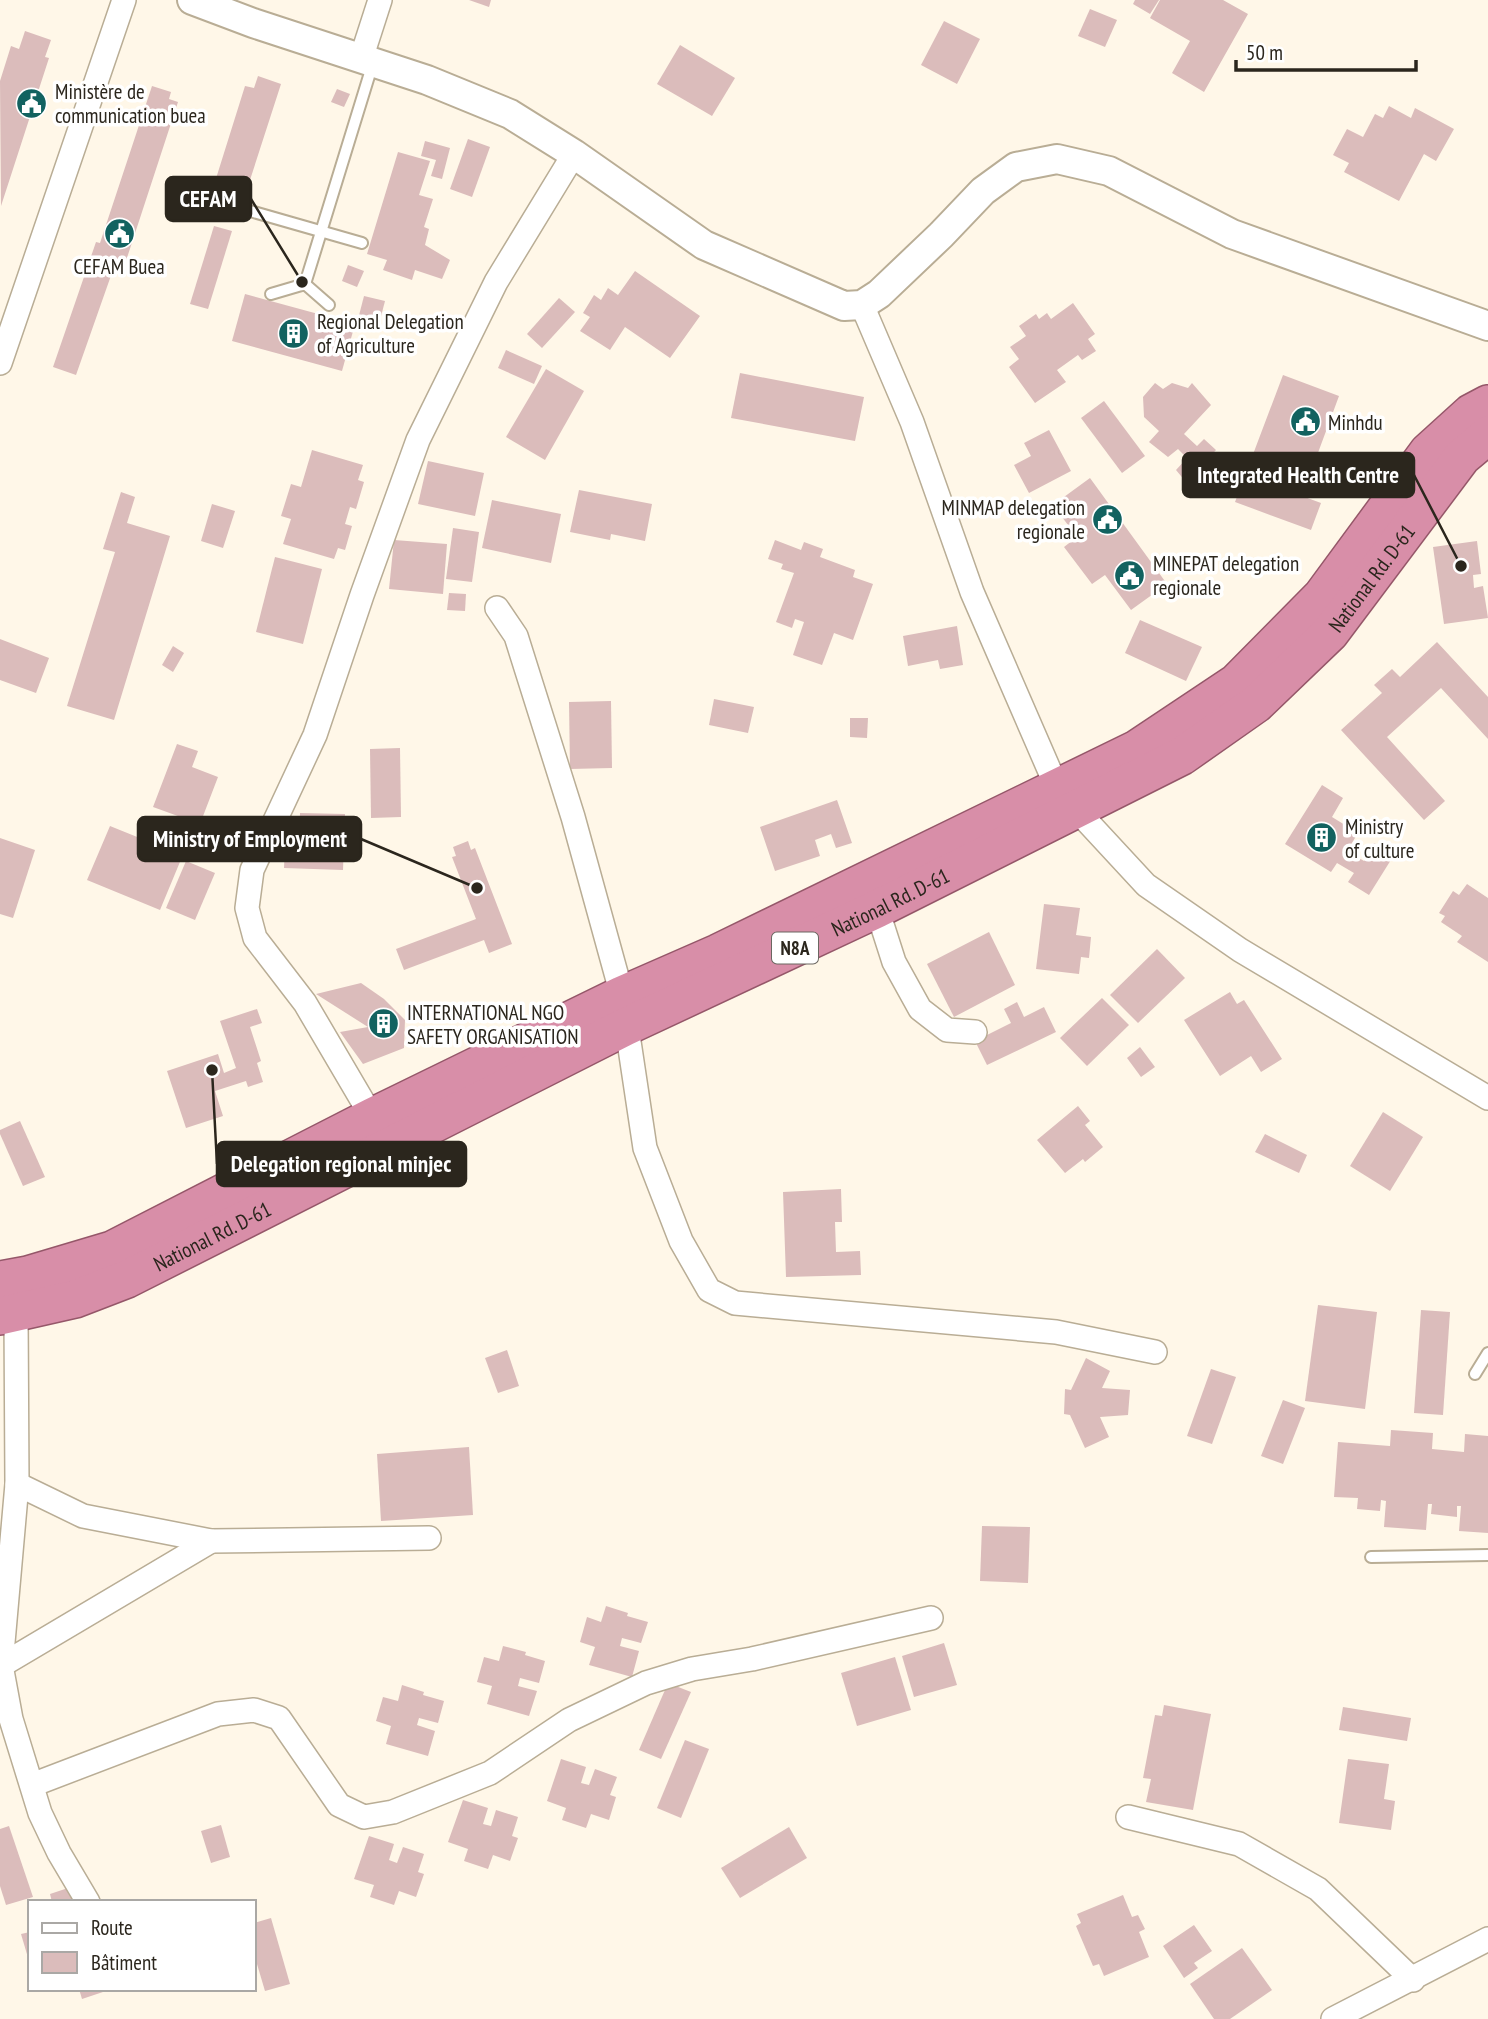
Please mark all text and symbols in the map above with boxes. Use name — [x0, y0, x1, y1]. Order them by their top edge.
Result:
scale bar — [1236, 28, 1416, 72]
text: 50 m — [1246, 39, 1283, 66]
place label: Ministère de communication buea — [55, 78, 206, 129]
public building icon: Ministère de communication buea — [15, 86, 49, 120]
callout: CEFAM — [166, 177, 251, 221]
text: CEFAM — [180, 184, 236, 213]
public building icon: CEFAM Buea — [102, 217, 136, 251]
place label: CEFAM Buea — [73, 253, 165, 280]
place label: Regional Delegation of Agriculture — [317, 308, 464, 359]
building icon: Regional Delegation of Agriculture — [277, 316, 311, 350]
public building icon: Minhdu — [1288, 405, 1322, 439]
place label: Minhdu — [1328, 409, 1383, 436]
callout: Integrated Health Centre — [1183, 453, 1414, 497]
text: Integrated Health Centre — [1197, 460, 1399, 489]
place label: MINMAP delegation regionale — [942, 494, 1085, 545]
public building icon: MINMAP delegation regionale — [1091, 502, 1125, 536]
street label: National Rd. D-61 — [1322, 519, 1421, 637]
place label: MINEPAT delegation regionale — [1153, 550, 1299, 601]
public building icon: MINEPAT delegation regionale — [1113, 558, 1147, 592]
place label: Ministry of culture — [1345, 813, 1415, 864]
callout: Ministry of Employment — [138, 817, 361, 861]
building icon: Ministry of culture — [1305, 821, 1339, 855]
text: Ministry of Employment — [153, 824, 347, 853]
street label: National Rd. D-61 — [827, 861, 954, 942]
road number: N8A — [772, 932, 818, 964]
place label: INTERNATIONAL NGO SAFETY ORGANISATION — [407, 999, 579, 1050]
building icon: INTERNATIONAL NGO SAFETY ORGANISATION — [367, 1007, 401, 1041]
callout: Delegation regional minjec — [217, 1142, 466, 1186]
text: Delegation regional minjec — [231, 1149, 451, 1178]
street label: National Rd. D-61 — [149, 1195, 275, 1277]
legend — [28, 1900, 256, 1991]
text: Route — [91, 1914, 133, 1941]
text: Bâtiment — [91, 1949, 157, 1976]

